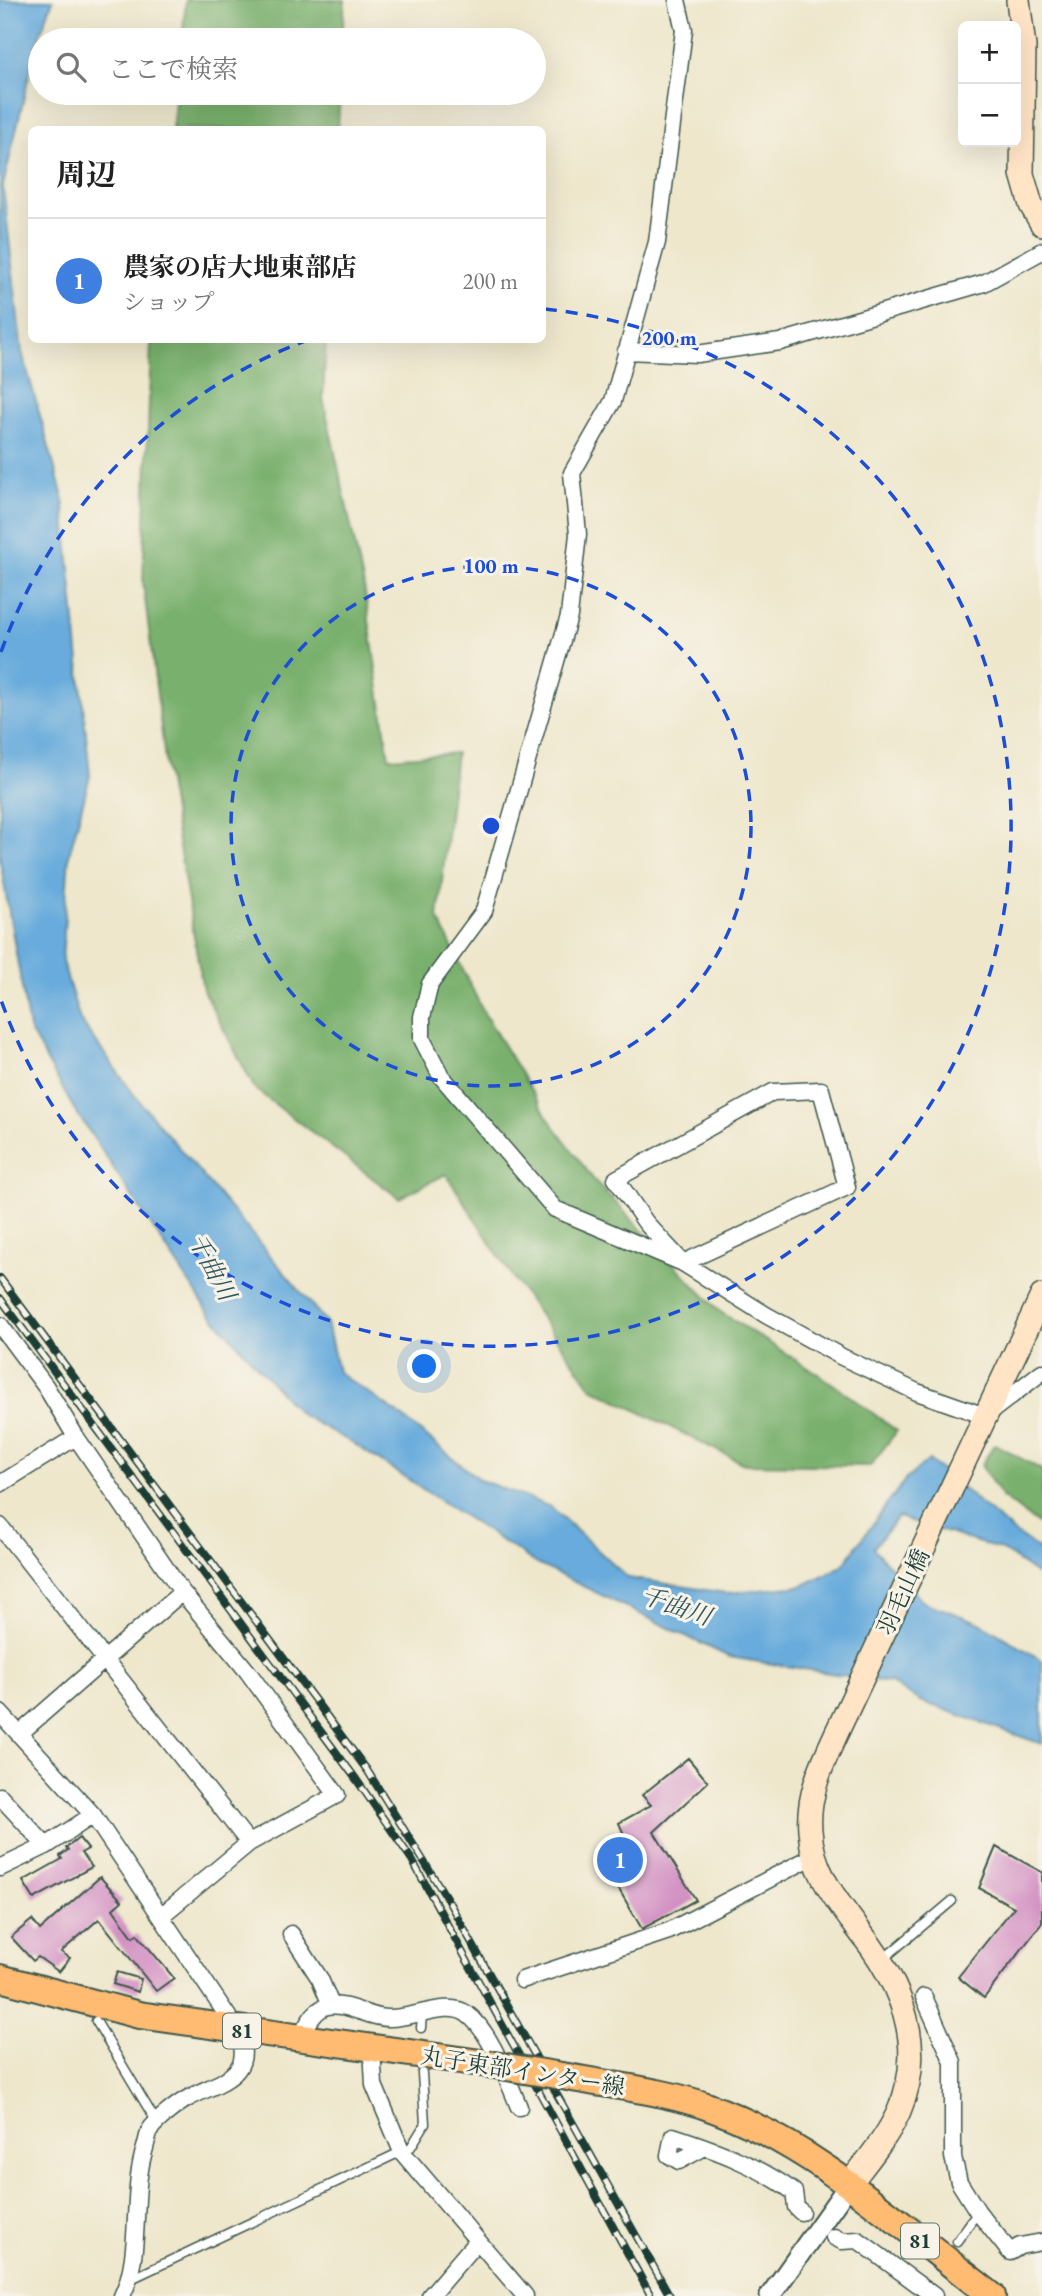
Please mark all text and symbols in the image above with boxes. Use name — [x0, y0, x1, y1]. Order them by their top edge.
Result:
map controls — [958, 21, 1021, 147]
button: + — [958, 21, 1021, 84]
search box — [28, 28, 546, 105]
icon: search — [52, 48, 90, 86]
text: ここで検索 — [108, 52, 238, 86]
button: − — [958, 84, 1021, 147]
text: 周辺 — [56, 155, 116, 194]
text: 農家の店大地東部店 — [123, 250, 357, 284]
text: 1 — [73, 266, 85, 296]
text: 200 m — [462, 266, 518, 296]
text: ショップ — [123, 287, 215, 317]
text: 200 m — [641, 324, 697, 351]
text: 100 m — [463, 552, 519, 579]
centre of rings — [479, 814, 503, 838]
water label: 千曲川 — [182, 1228, 244, 1308]
your location — [407, 1349, 441, 1383]
street label: 羽毛山橋 — [870, 1544, 936, 1640]
water label: 千曲川 — [637, 1579, 718, 1633]
pin: 1 — [597, 1834, 643, 1886]
road number: 81 — [223, 2014, 261, 2048]
street label: 丸子東部インター線 — [419, 2040, 627, 2102]
road number: 81 — [901, 2224, 939, 2258]

